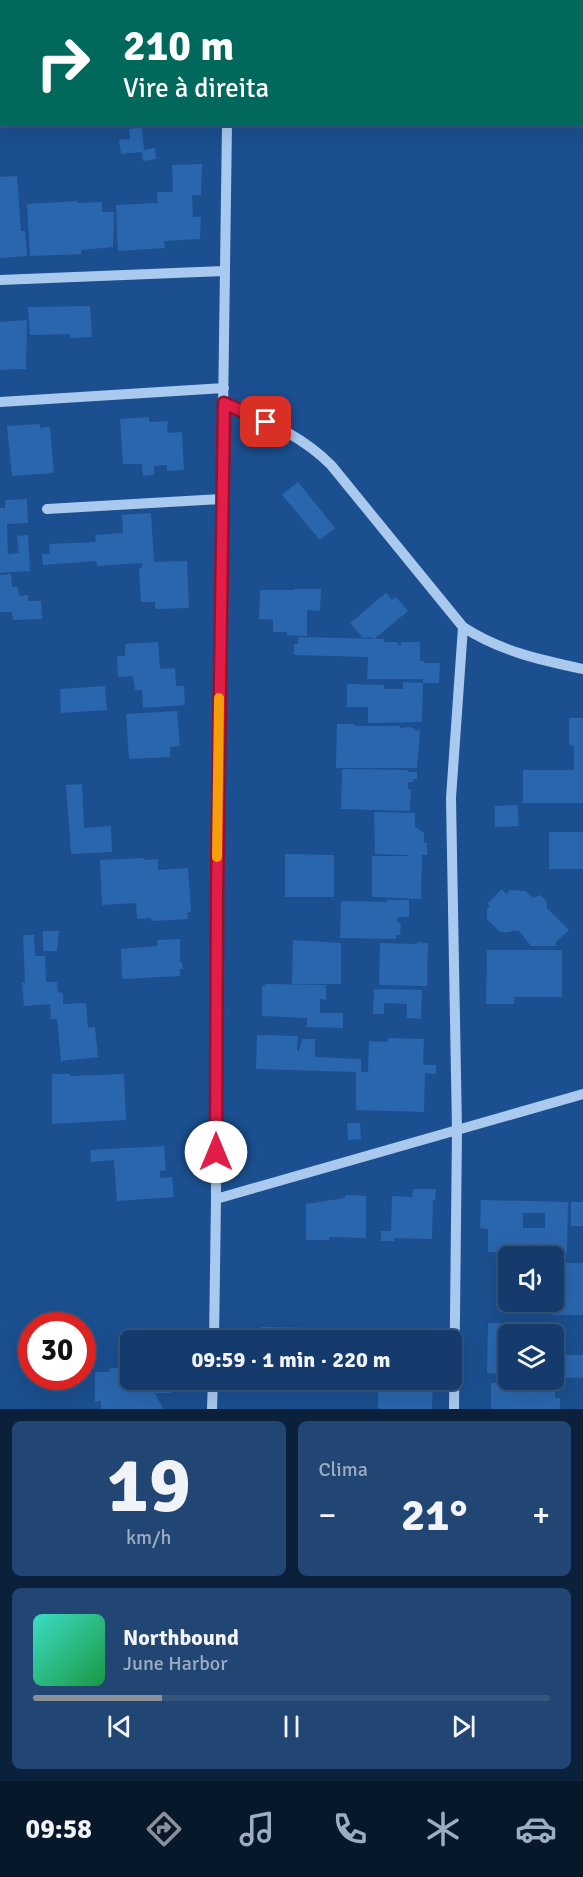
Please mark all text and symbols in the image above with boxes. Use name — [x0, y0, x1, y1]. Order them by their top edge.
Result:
text: 210 m — [123, 21, 234, 72]
icon: right — [24, 24, 102, 102]
text: Vire à direita — [123, 72, 269, 105]
pin — [240, 396, 291, 447]
icon: arrive — [249, 405, 282, 438]
position arrow — [184, 1120, 248, 1184]
map controls — [498, 1246, 564, 1390]
button: sound — [498, 1246, 564, 1312]
speed limit sign: 30 — [18, 1312, 96, 1390]
button: layers — [498, 1324, 564, 1390]
text: 09:59 · 1 min · 220 m — [191, 1346, 391, 1373]
text: 19 — [107, 1438, 191, 1534]
text: Clima — [319, 1457, 368, 1482]
text: 21° — [401, 1488, 468, 1543]
text: − — [319, 1495, 336, 1536]
text: + — [532, 1495, 550, 1536]
text: km/h — [126, 1525, 171, 1550]
text: Northbound — [123, 1624, 239, 1651]
text: June Harbor — [123, 1651, 228, 1676]
icon: previous — [103, 1710, 136, 1743]
icon: pause — [275, 1710, 308, 1743]
icon: next — [447, 1710, 480, 1743]
icon: directions — [143, 1808, 185, 1850]
icon: music — [236, 1808, 278, 1850]
icon: phone — [329, 1808, 371, 1850]
icon: climate — [422, 1808, 464, 1850]
icon: car — [515, 1808, 557, 1850]
text: 09:58 — [26, 1813, 92, 1846]

